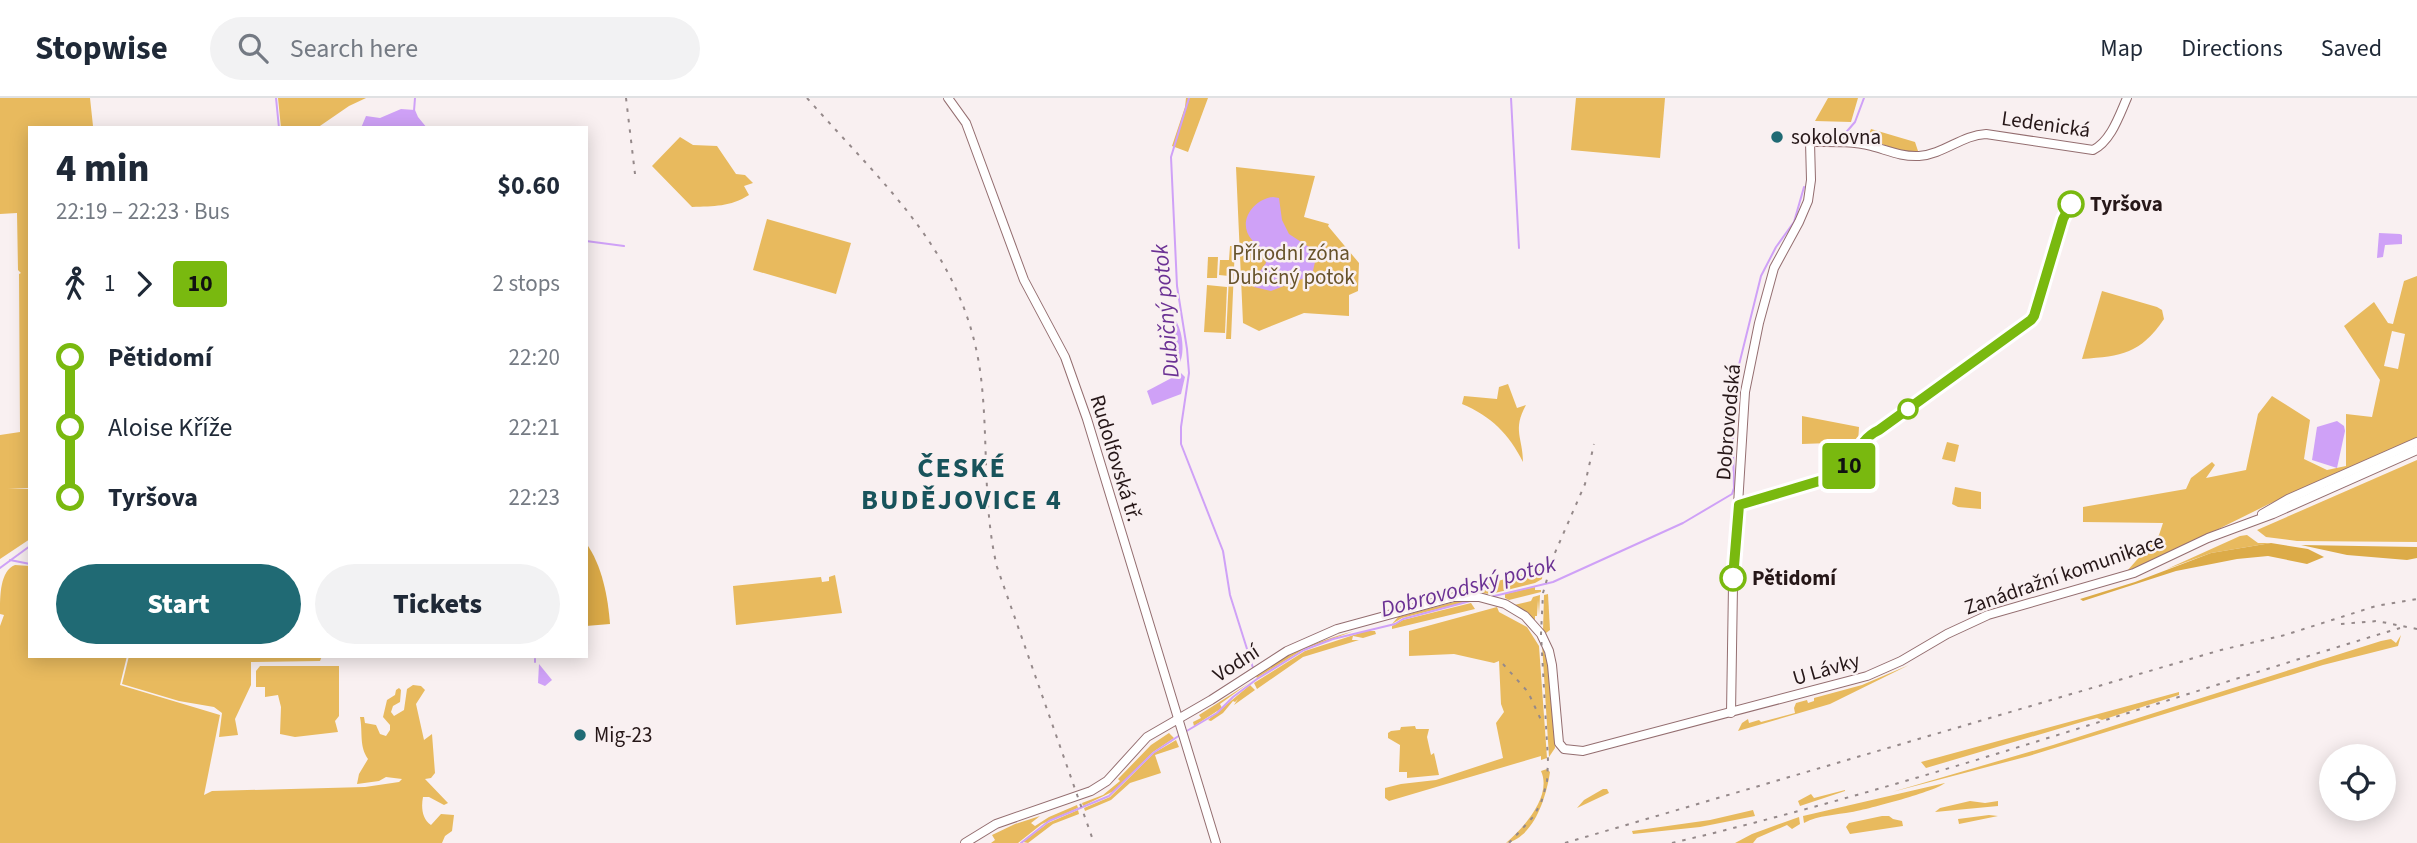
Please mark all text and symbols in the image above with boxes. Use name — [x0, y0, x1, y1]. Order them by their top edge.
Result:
search box — [210, 17, 700, 80]
text: Stopwise — [35, 25, 168, 72]
icon: search — [234, 29, 272, 67]
text: Search here — [290, 30, 418, 67]
text: Map — [2100, 31, 2143, 66]
text: Directions — [2181, 31, 2283, 66]
text: Saved — [2321, 31, 2382, 66]
street label: Ledenická — [2000, 103, 2092, 145]
place label: sokolovna — [1791, 122, 1881, 152]
marker: sokolovna — [1769, 129, 1785, 145]
text: 4 min — [56, 142, 149, 196]
text: $0.60 — [497, 167, 560, 204]
place label: Tyršova — [2090, 189, 2163, 219]
marker: Tyršova — [2058, 191, 2084, 217]
text: 22:19 – 22:23 · Bus — [56, 195, 230, 228]
park label: Přírodní zóna Dubičný potok — [1227, 238, 1355, 292]
water label: Dubičný potok — [1143, 242, 1188, 379]
icon: walk — [56, 265, 94, 303]
icon: forward — [125, 265, 163, 303]
text: 10 — [187, 266, 213, 301]
text: 1 — [104, 267, 115, 300]
text: 2 stops — [493, 267, 560, 300]
text: Pětidomí — [108, 339, 212, 376]
text: 22:20 — [509, 341, 560, 374]
street label: Dobrovodská — [1708, 363, 1748, 481]
street label: Rudolfovská tř. — [1083, 391, 1149, 525]
unlabelled marker — [1898, 399, 1918, 419]
text: Aloise Kříže — [108, 409, 232, 446]
text: 22:21 — [509, 411, 560, 444]
line badge: 10 — [1818, 443, 1881, 489]
district label: ČESKÉ BUDĚJOVICE 4 — [861, 448, 1063, 520]
text: 10 — [1836, 448, 1862, 483]
text: Tyršova — [108, 479, 198, 516]
text: 22:23 — [509, 481, 560, 514]
street label: Zanádražní komunikace — [1960, 526, 2168, 622]
water label: Dobrovodský potok — [1377, 547, 1561, 626]
place label: Pětidomí — [1752, 563, 1837, 593]
button: Start — [56, 564, 301, 644]
button: Tickets — [315, 564, 560, 644]
marker: Pětidomí — [1720, 565, 1746, 591]
street label: Vodní — [1207, 636, 1266, 689]
street label: U Lávky — [1789, 645, 1863, 693]
place label: Mig-23 — [594, 720, 652, 750]
marker: Mig-23 — [572, 727, 588, 743]
map controls — [2319, 744, 2396, 821]
button: locate — [2319, 744, 2396, 821]

